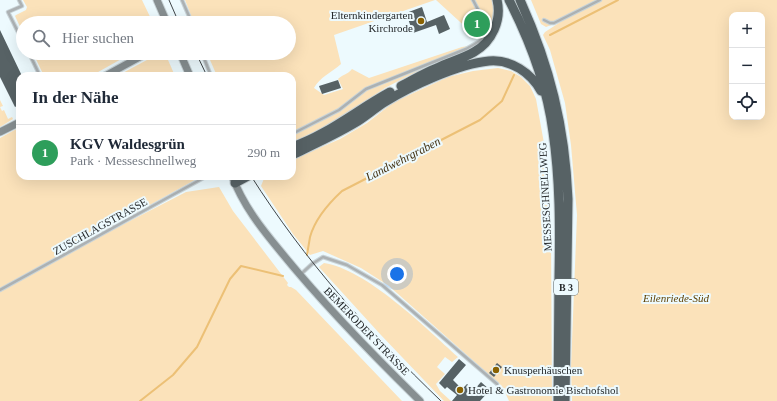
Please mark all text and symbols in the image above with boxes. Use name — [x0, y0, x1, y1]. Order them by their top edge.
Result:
place label: Elternkindergarten Kirchrode — [331, 9, 413, 34]
pin: 1 — [464, 9, 490, 39]
map controls — [729, 12, 765, 120]
button: + — [729, 12, 765, 48]
search box — [16, 16, 296, 60]
marker: Elternkindergarten Kirchrode — [416, 16, 426, 26]
icon: search — [30, 27, 52, 49]
text: Hier suchen — [62, 30, 134, 46]
button: − — [729, 48, 765, 84]
button: locate — [729, 84, 765, 120]
text: In der Nähe — [32, 88, 119, 107]
water label: Landwehrgraben — [362, 134, 443, 184]
text: KGV Waldesgrün — [70, 136, 185, 152]
street label: MESSESCHNELLWEG — [536, 142, 554, 252]
text: 1 — [42, 145, 48, 160]
text: 290 m — [247, 145, 280, 160]
text: Park · Messeschnellweg — [70, 153, 196, 168]
street label: ZUSCHLAGSTRASSE — [51, 195, 149, 257]
your location — [387, 264, 407, 284]
road number: B 3 — [554, 279, 578, 295]
street label: BEMERODER STRASSE — [322, 285, 412, 378]
park label: Eilenriede-Süd — [642, 292, 709, 304]
place label: Knusperhäuschen — [504, 364, 583, 376]
marker: Knusperhäuschen — [491, 365, 501, 375]
place label: Hotel & Gastronomie Bischofshol — [468, 384, 619, 396]
marker: Hotel & Gastronomie Bischofshol — [455, 385, 465, 395]

